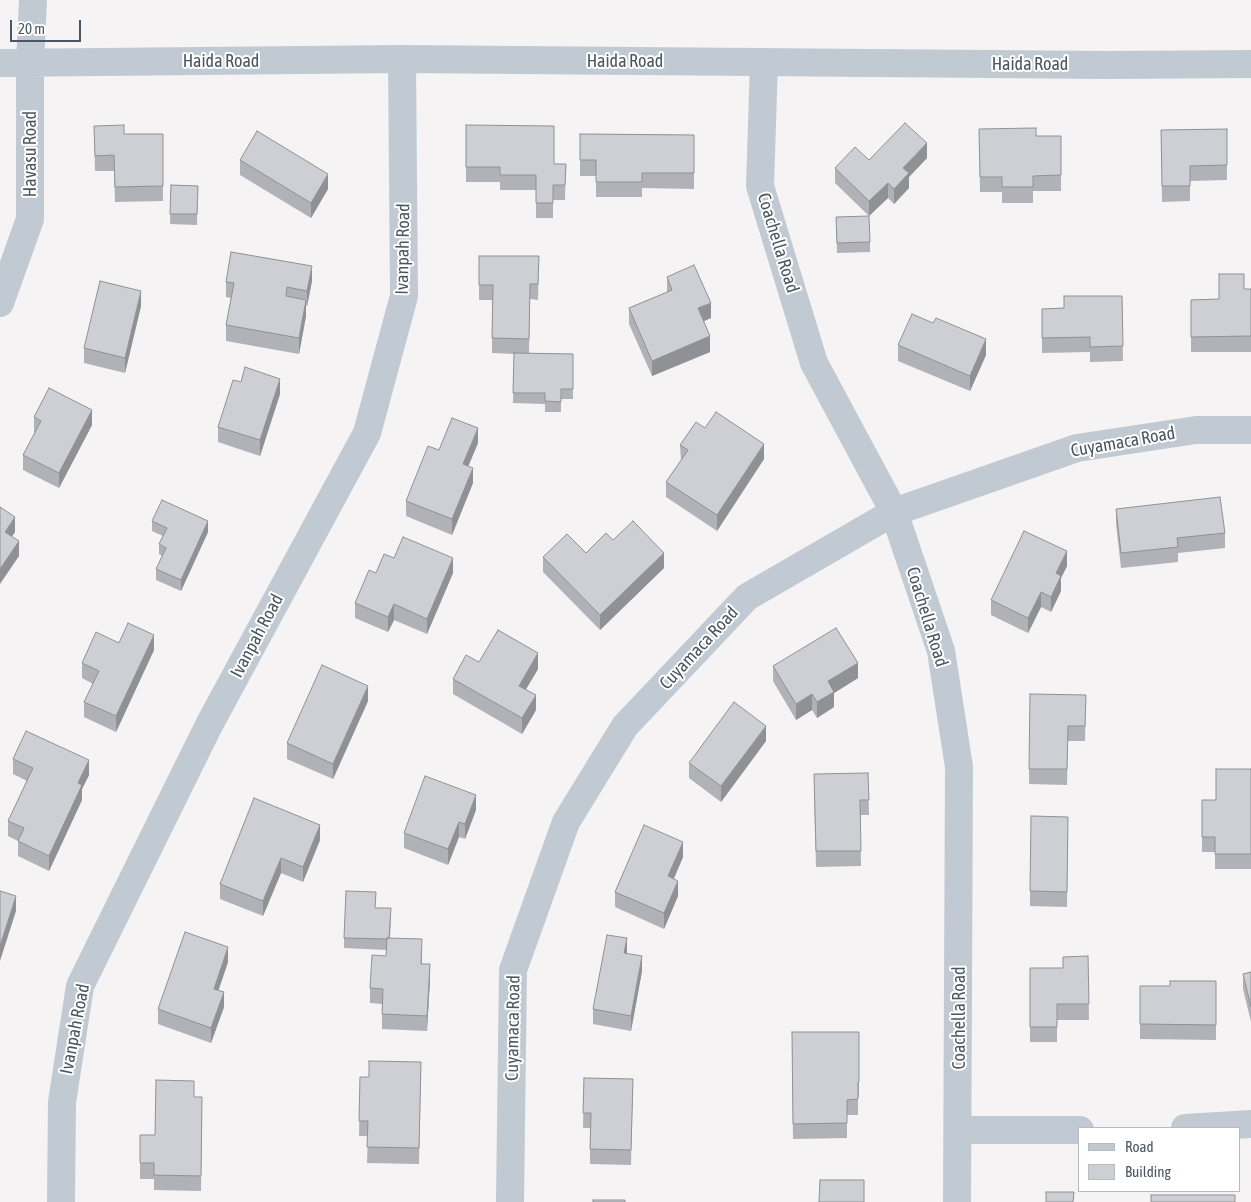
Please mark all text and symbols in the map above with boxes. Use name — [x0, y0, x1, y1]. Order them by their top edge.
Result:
scale bar — [12, 10, 84, 42]
text: 20 m — [18, 20, 45, 37]
street label: Haida Road — [183, 50, 259, 72]
street label: Haida Road — [587, 50, 663, 72]
street label: Haida Road — [992, 53, 1068, 75]
street label: Havasu Road — [19, 111, 41, 197]
street label: Coachella Road — [753, 190, 803, 296]
street label: Ivanpah Road — [391, 203, 415, 295]
street label: Cuyamaca Road — [1069, 422, 1177, 462]
street label: Coachella Road — [902, 564, 952, 670]
street label: Ivanpah Road — [226, 591, 288, 681]
street label: Cuyamaca Road — [655, 602, 743, 694]
street label: Coachella Road — [948, 966, 970, 1070]
street label: Cuyamaca Road — [501, 975, 525, 1081]
street label: Ivanpah Road — [56, 982, 94, 1076]
legend — [1078, 1127, 1241, 1192]
text: Road — [1125, 1138, 1154, 1155]
text: Building — [1125, 1163, 1171, 1180]

